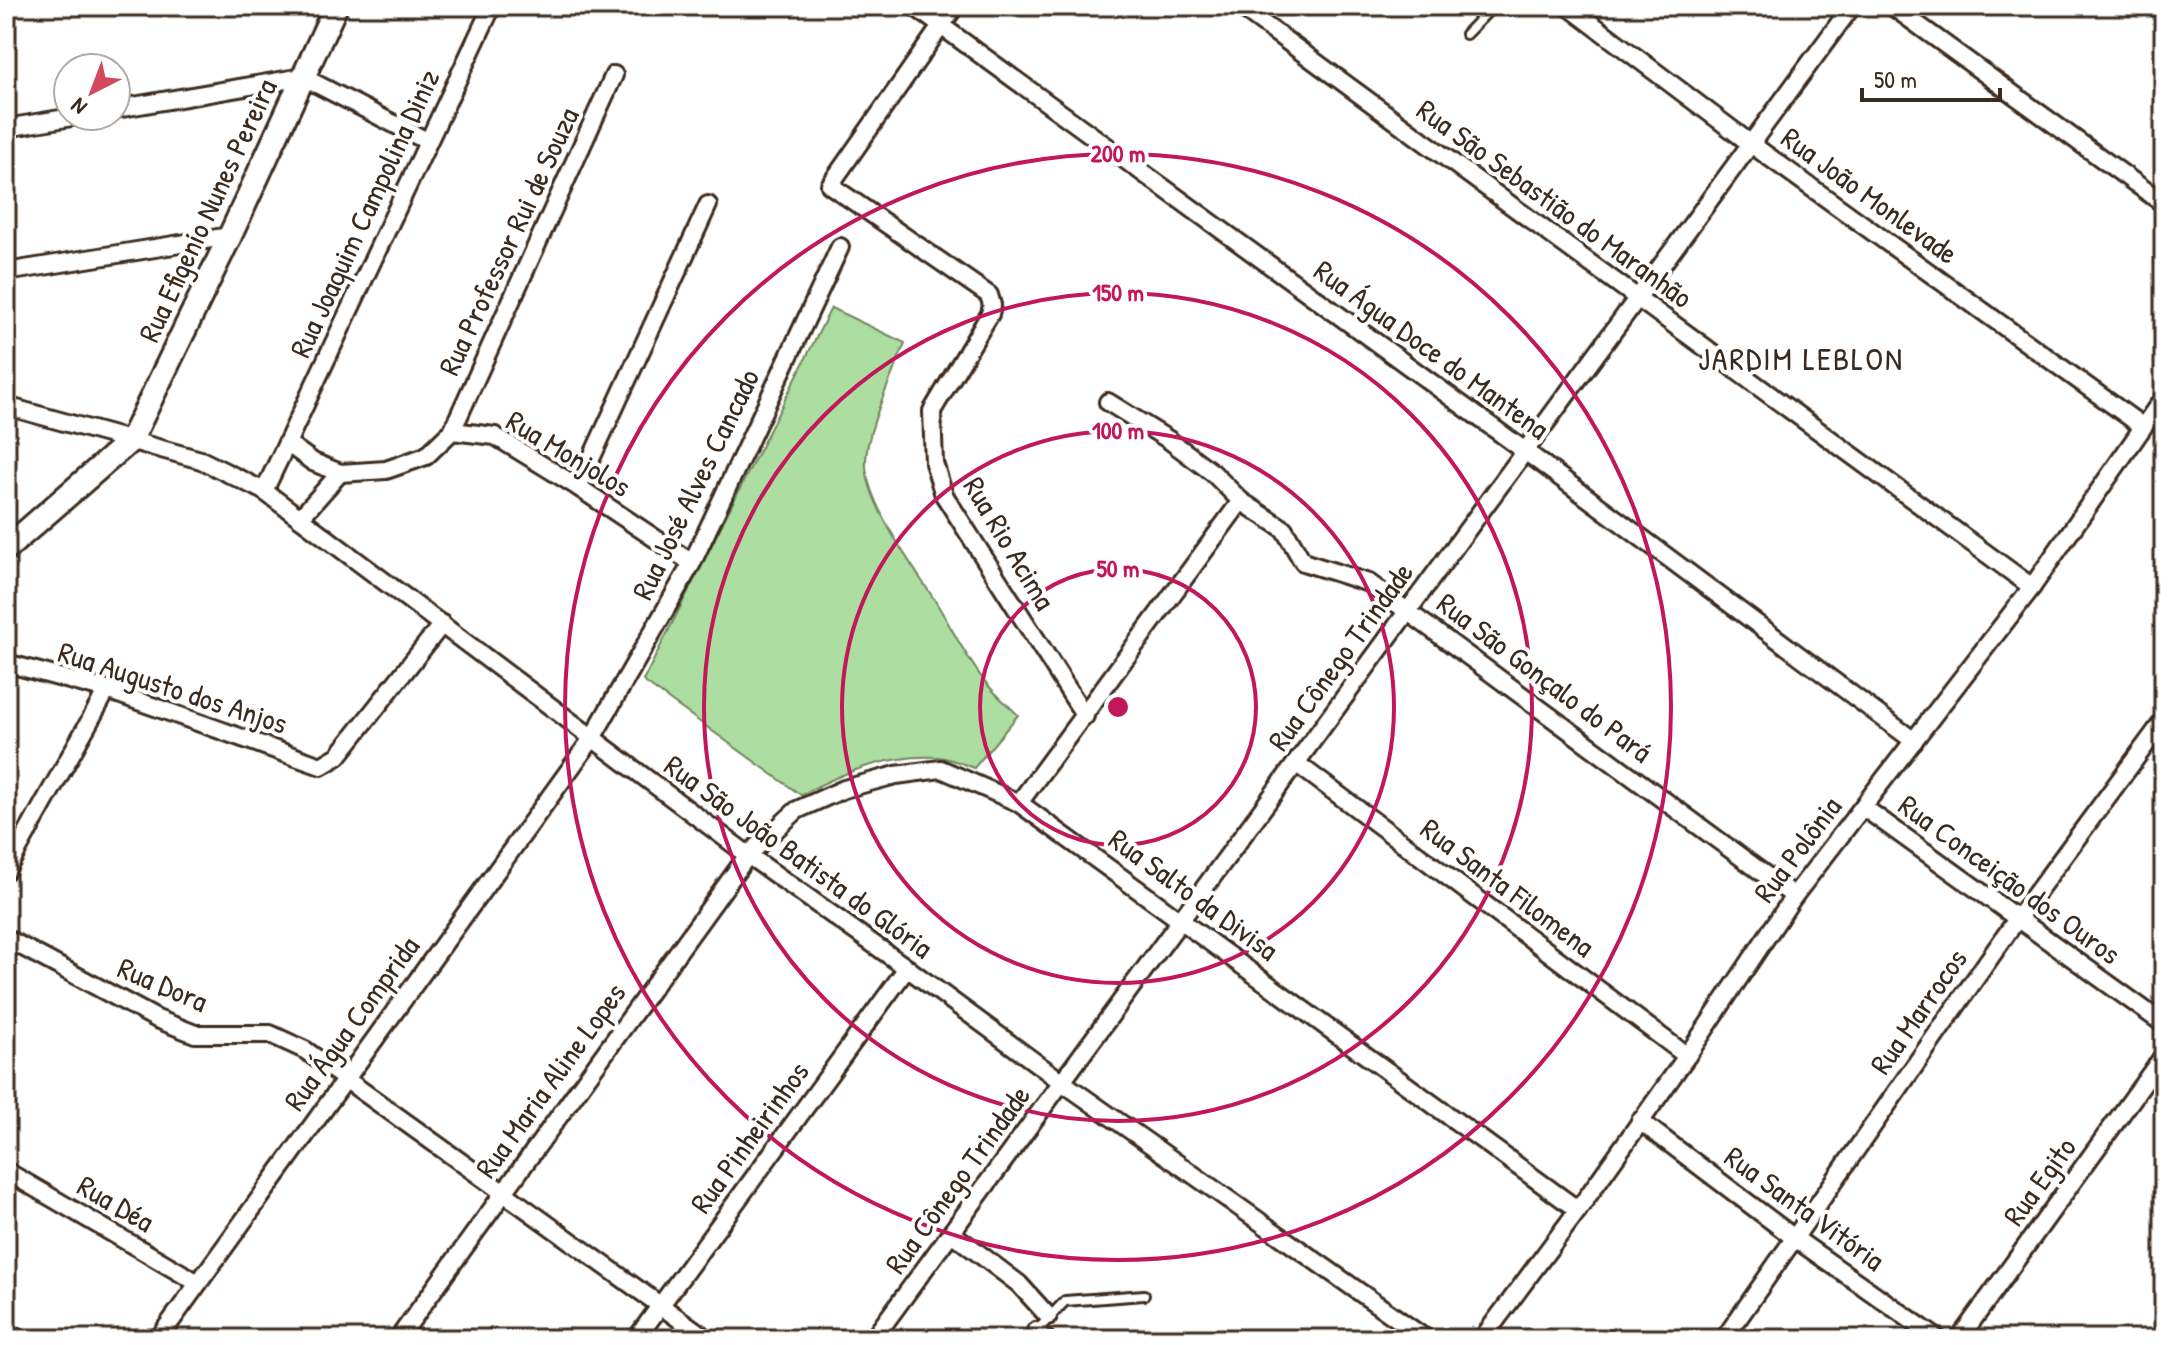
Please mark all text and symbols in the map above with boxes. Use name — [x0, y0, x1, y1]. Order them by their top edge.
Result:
north arrow — [52, 52, 132, 132]
scale bar — [1862, 52, 2000, 102]
street label: Rua Joaquim Campolina Diniz — [280, 62, 448, 364]
text: 50 m — [1874, 63, 1917, 95]
street label: Rua Efigenio Nunes Pereira — [128, 72, 286, 348]
street label: Rua São Sebastião do Maranhão — [1409, 89, 1701, 317]
text: N — [64, 92, 93, 122]
street label: Rua Professor Rui de Souza — [428, 100, 588, 381]
street label: Rua João Monlevade — [1774, 117, 1966, 273]
text: 200 m — [1091, 137, 1145, 169]
street label: Rua Água Doce do Mantena — [1306, 250, 1558, 448]
text: 150 m — [1092, 276, 1144, 308]
district label: JARDIM LEBLON — [1698, 337, 1904, 380]
street label: Rua José Alves Cancado — [622, 362, 768, 606]
street label: Rua Monjolos — [499, 400, 639, 506]
text: 100 m — [1092, 414, 1144, 446]
street label: Rua Rio Acima — [955, 469, 1066, 617]
text: 50 m — [1097, 552, 1139, 584]
street label: Rua Cônego Trindade — [1258, 554, 1422, 758]
street label: Rua São Gonçalo do Pará — [1429, 583, 1661, 771]
street label: Rua Augusto dos Anjos — [54, 631, 292, 743]
centre of rings — [1104, 693, 1132, 721]
street label: Rua São João Batista do Glória — [657, 745, 941, 967]
street label: Rua Conceição dos Ouros — [1891, 785, 2129, 973]
street label: Rua Polônia — [1744, 788, 1850, 910]
street label: Rua Santa Filomena — [1413, 808, 1603, 966]
street label: Rua Salto da Divisa — [1101, 819, 1287, 969]
street label: Rua Água Comprida — [274, 928, 428, 1118]
street label: Rua Marrocos — [1860, 940, 1976, 1082]
street label: Rua Dora — [112, 947, 214, 1021]
street label: Rua Maria Aline Lopes — [466, 974, 634, 1186]
street label: Rua Pinheirinhos — [680, 1053, 818, 1221]
street label: Rua Cônego Trindade — [875, 1077, 1039, 1281]
street label: Rua Egito — [1993, 1129, 2085, 1233]
street label: Rua Santa Vitória — [1717, 1136, 1893, 1280]
street label: Rua Déa — [70, 1165, 162, 1241]

